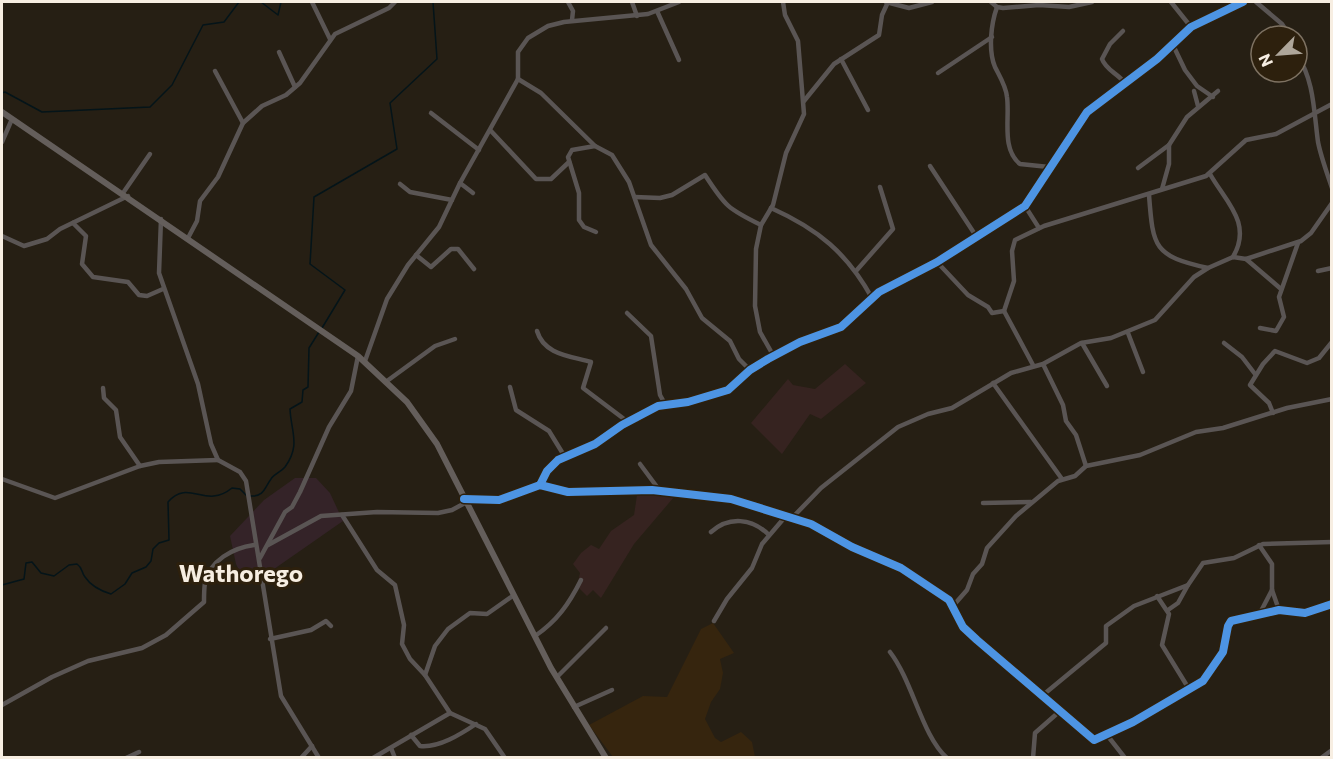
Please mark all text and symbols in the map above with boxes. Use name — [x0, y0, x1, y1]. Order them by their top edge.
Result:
north arrow — [1249, 24, 1309, 84]
text: N — [1254, 51, 1276, 70]
district label: Wathorego — [179, 558, 303, 587]

